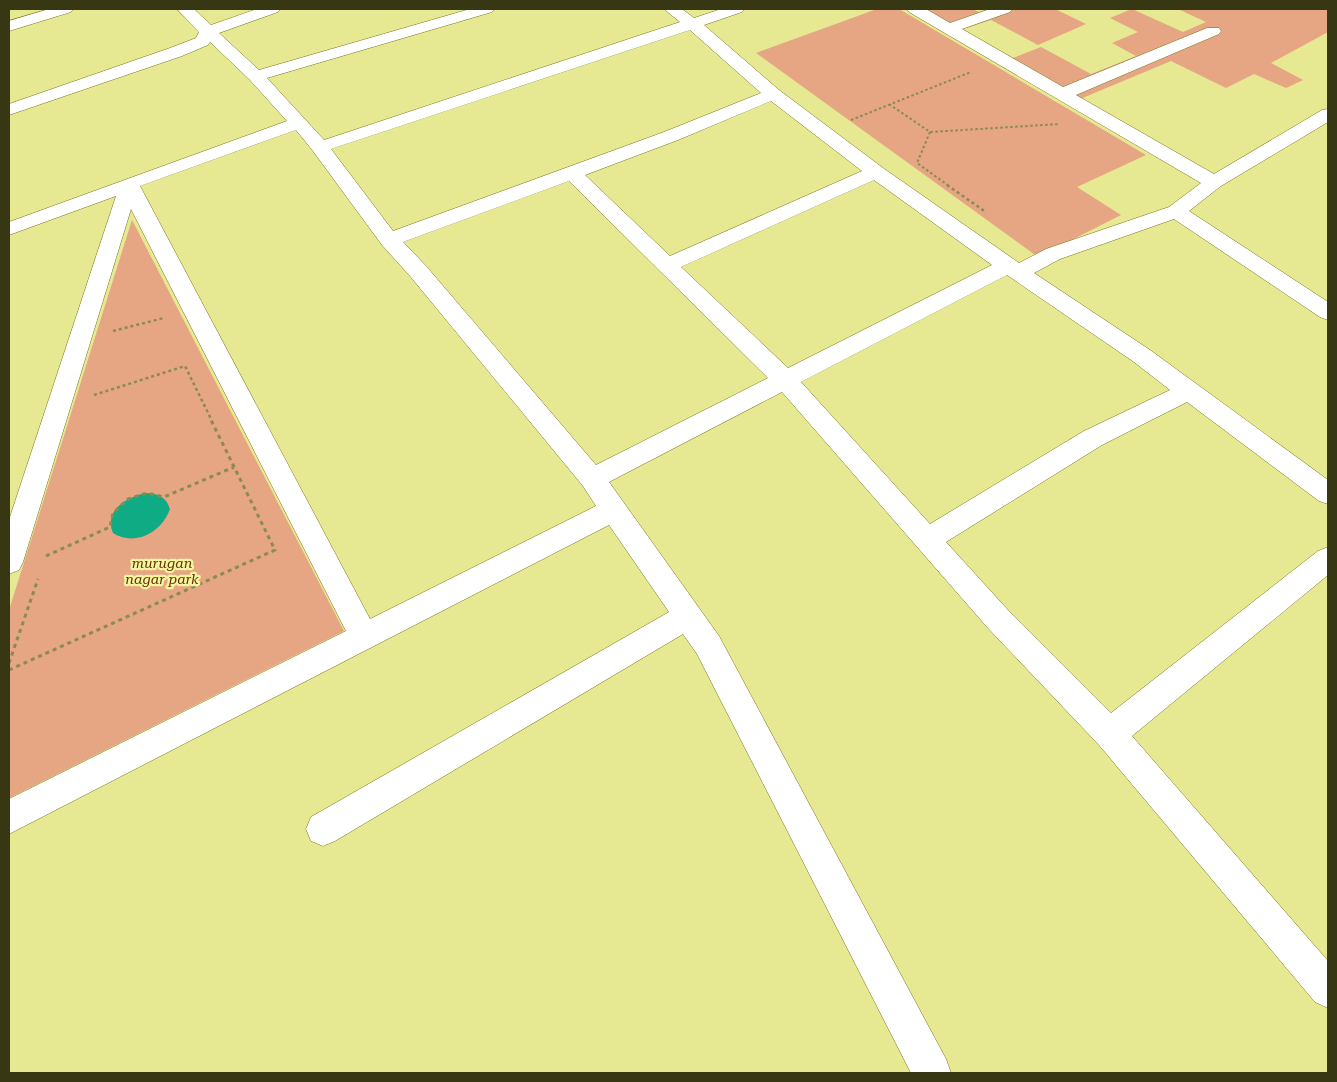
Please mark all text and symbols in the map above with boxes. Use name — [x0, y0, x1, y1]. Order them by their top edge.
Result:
park label: murugan nagar park — [125, 555, 199, 587]

